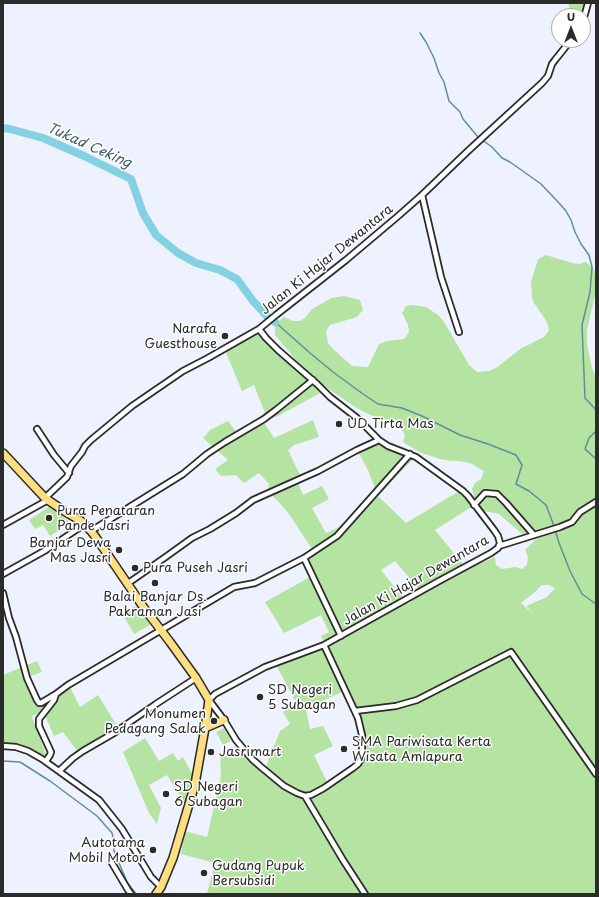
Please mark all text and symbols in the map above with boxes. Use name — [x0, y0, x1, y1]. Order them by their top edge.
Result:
north arrow — [551, 8, 591, 48]
text: U — [567, 8, 575, 25]
water label: Tukad Ceking — [44, 120, 134, 172]
street label: Jalan Ki Hajar Dewantara — [258, 202, 396, 318]
place label: Narafa Guesthouse — [145, 321, 217, 352]
marker: Narafa Guesthouse — [220, 331, 230, 341]
place label: UD Tirta Mas — [347, 416, 434, 432]
marker: UD Tirta Mas — [334, 419, 344, 429]
place label: Pura Penataran Pande Jasri — [57, 503, 155, 534]
marker: Pura Penataran Pande Jasri — [44, 513, 54, 523]
street label: Jalan Ki Hajar Dewantara — [340, 533, 492, 629]
place label: Banjar Dewa Mas Jasri — [29, 535, 111, 566]
marker: Banjar Dewa Mas Jasri — [114, 545, 124, 555]
place label: Pura Puseh Jasri — [143, 560, 248, 576]
marker: Pura Puseh Jasri — [130, 563, 140, 573]
marker: Balai Banjar Ds. Pakraman Jasi — [150, 578, 160, 588]
place label: Balai Banjar Ds. Pakraman Jasi — [103, 589, 207, 620]
place label: SD Negeri 5 Subagan — [268, 682, 336, 713]
marker: SD Negeri 5 Subagan — [255, 692, 265, 702]
place label: Monumen Pedagang Salak — [105, 706, 206, 737]
marker: Monumen Pedagang Salak — [209, 716, 219, 726]
place label: SMA Pariwisata Kerta Wisata Amlapura — [352, 734, 491, 765]
place label: Jasrimart — [219, 744, 281, 760]
marker: SMA Pariwisata Kerta Wisata Amlapura — [339, 744, 349, 754]
marker: Jasrimart — [206, 747, 216, 757]
place label: SD Negeri 6 Subagan — [174, 779, 243, 810]
marker: SD Negeri 6 Subagan — [161, 789, 171, 799]
place label: Autotama Mobil Motor — [69, 835, 145, 866]
marker: Autotama Mobil Motor — [148, 845, 158, 855]
place label: Gudang Pupuk Bersubsidi — [212, 858, 305, 889]
marker: Gudang Pupuk Bersubsidi — [199, 868, 209, 878]

